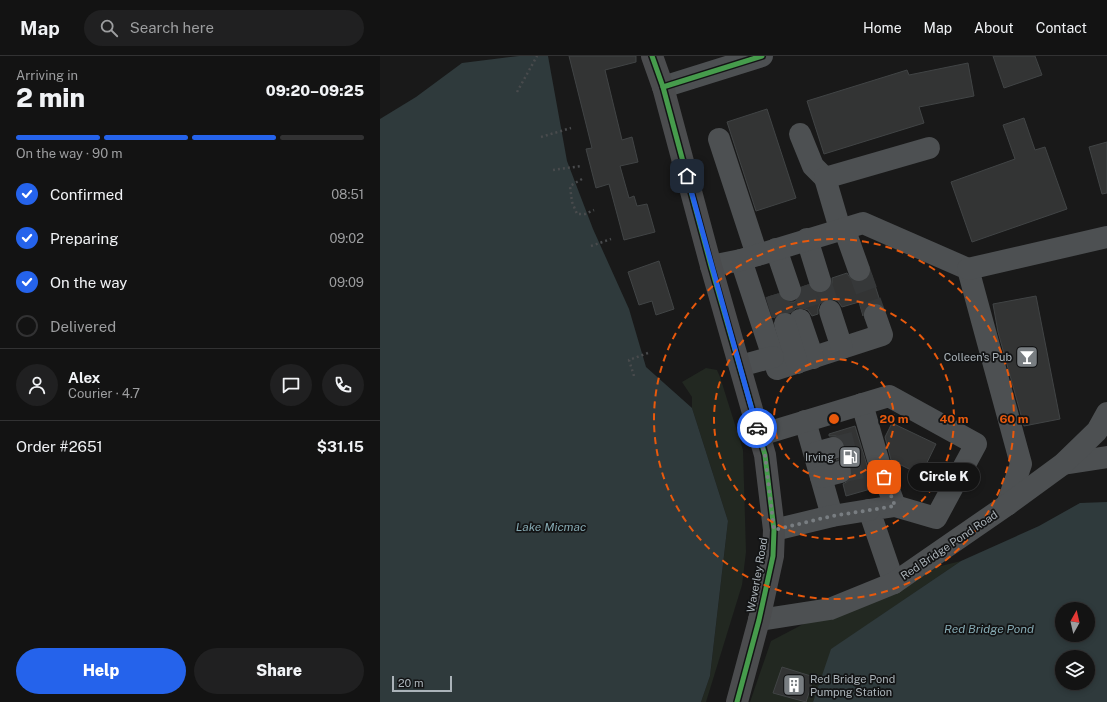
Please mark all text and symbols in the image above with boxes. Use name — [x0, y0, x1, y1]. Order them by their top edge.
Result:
search box — [84, 10, 364, 46]
text: Map — [20, 17, 60, 39]
icon: search — [98, 17, 120, 39]
text: Search here — [130, 19, 214, 36]
text: Home — [863, 20, 902, 36]
text: Map — [924, 20, 952, 36]
text: About — [974, 20, 1014, 36]
text: Contact — [1036, 20, 1087, 36]
text: Arriving in — [16, 68, 78, 83]
text: 2 min — [16, 82, 85, 113]
text: 09:20–09:25 — [266, 82, 364, 99]
text: On the way · 90 m — [16, 146, 123, 161]
pin — [670, 159, 704, 193]
icon: home — [676, 165, 698, 187]
icon: check — [16, 183, 38, 205]
text: Confirmed — [50, 186, 123, 203]
text: 08:51 — [331, 187, 364, 202]
icon: check — [16, 227, 38, 249]
text: Preparing — [50, 230, 119, 247]
text: 09:02 — [329, 231, 364, 246]
icon: check — [16, 271, 38, 293]
text: On the way — [50, 274, 127, 291]
text: 09:09 — [329, 275, 364, 290]
text: Delivered — [50, 318, 116, 335]
bar icon: Colleen's Pub — [1014, 344, 1040, 370]
place label: Colleen's Pub — [944, 351, 1012, 363]
button: person — [16, 364, 58, 406]
button: chat — [270, 364, 312, 406]
button: phone — [322, 364, 364, 406]
text: Alex — [68, 369, 100, 386]
text: Courier · 4.7 — [68, 386, 140, 401]
courier — [737, 408, 777, 448]
centre of rings — [827, 412, 841, 426]
text: 20 m — [880, 412, 909, 426]
text: 40 m — [939, 412, 969, 426]
text: 60 m — [999, 412, 1029, 426]
icon: car — [746, 417, 768, 439]
text: Order #2651 — [16, 438, 103, 455]
text: $31.15 — [317, 438, 364, 455]
fuel station icon: Irving — [837, 444, 863, 470]
place label: Irving — [805, 451, 834, 463]
pin — [867, 460, 901, 494]
callout: Circle K — [908, 463, 980, 491]
icon: bag — [873, 466, 895, 488]
text: Circle K — [919, 469, 969, 484]
street label: Red Bridge Pond Road — [898, 508, 1000, 582]
water label: Lake Micmac — [516, 520, 586, 534]
street label: Waverley Road — [745, 537, 769, 613]
north arrow — [1055, 602, 1095, 642]
map controls — [1055, 602, 1095, 690]
water label: Red Bridge Pond — [944, 622, 1034, 636]
button: Help — [16, 648, 186, 694]
button: Share — [194, 648, 364, 694]
button: layers — [1055, 650, 1095, 690]
building icon: Red Bridge Pond Pumpng Station — [781, 672, 807, 698]
place label: Red Bridge Pond Pumpng Station — [810, 673, 895, 698]
scale bar — [392, 674, 452, 693]
text: 20 m — [398, 677, 423, 689]

